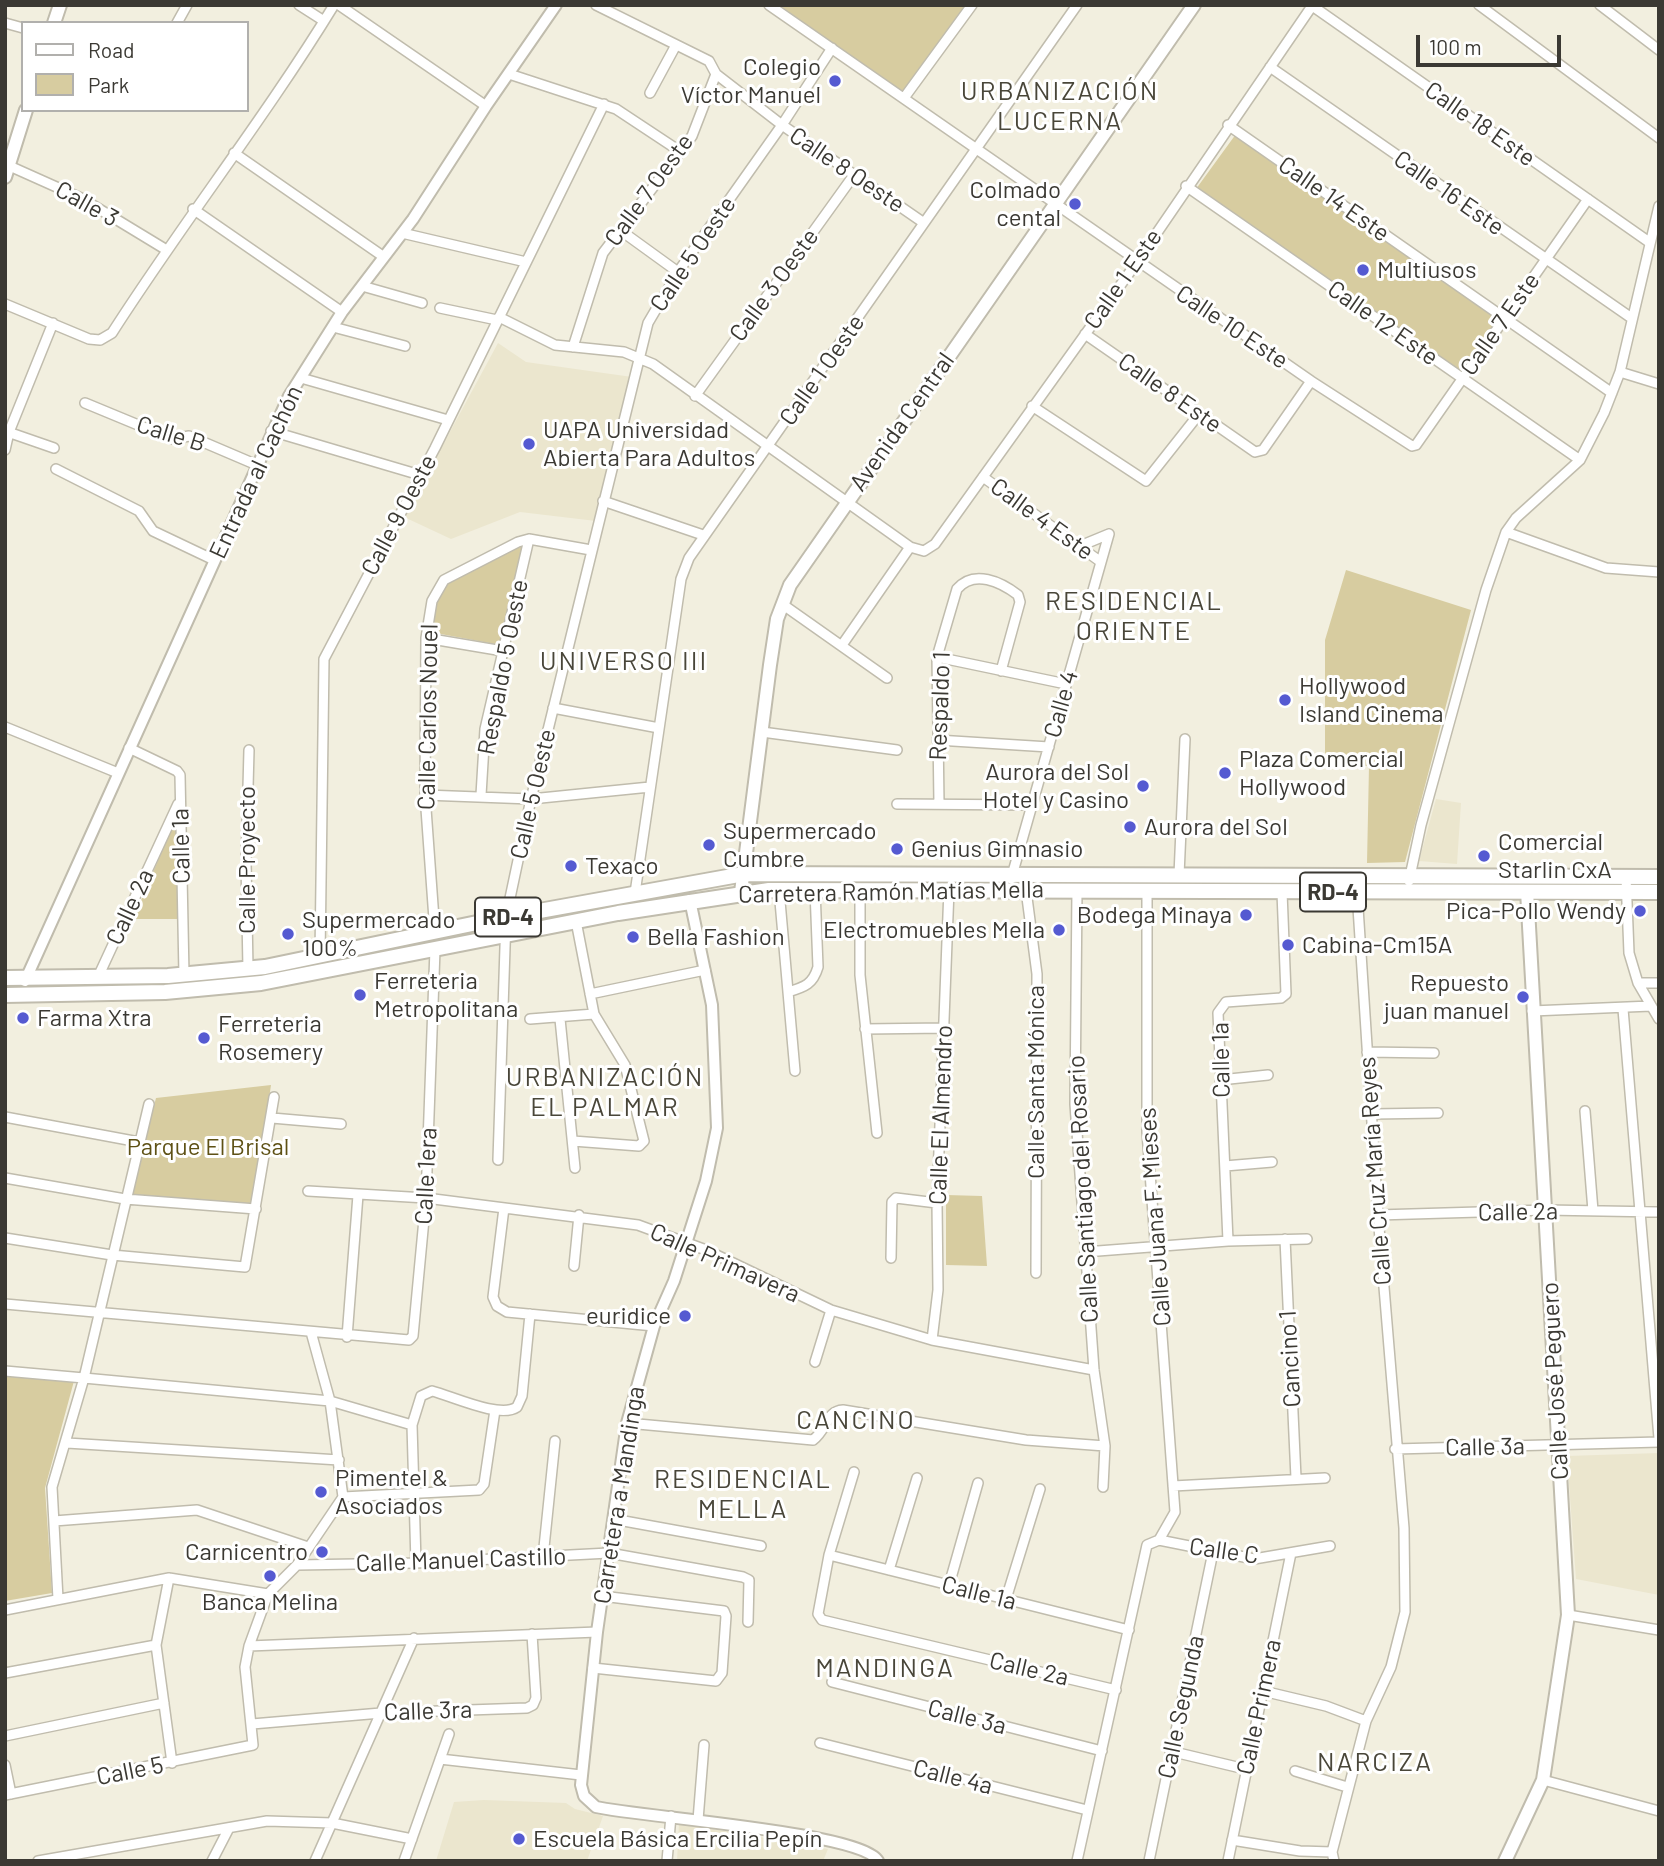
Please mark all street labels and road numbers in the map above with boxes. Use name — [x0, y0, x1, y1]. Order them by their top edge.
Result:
street label: Calle 18 Este — [1419, 75, 1541, 173]
street label: Calle 8 Oeste — [784, 121, 910, 219]
street label: Calle 7 Oeste — [599, 128, 699, 252]
street label: Calle 16 Este — [1388, 144, 1510, 242]
street label: Calle 14 Este — [1273, 150, 1395, 248]
street label: Calle 3 — [50, 175, 124, 233]
street label: Calle 5 Oeste — [644, 191, 742, 317]
street label: Calle 3 Oeste — [723, 223, 825, 347]
street label: Calle 1 Este — [1078, 223, 1168, 335]
street label: Calle 7 Este — [1454, 267, 1546, 381]
street label: Calle 12 Este — [1322, 274, 1444, 372]
street label: Calle 10 Este — [1170, 279, 1294, 375]
street label: Calle 1 Oeste — [773, 309, 871, 431]
street label: Avenida Central — [844, 347, 960, 497]
street label: Calle 8 Este — [1113, 347, 1227, 439]
street label: Entrada al Cachón — [203, 381, 309, 563]
street label: Calle B — [133, 410, 209, 458]
street label: Calle 9 Oeste — [355, 450, 443, 580]
street label: Calle 4 Este — [985, 472, 1099, 566]
street label: Respaldo 5 Oeste — [472, 577, 534, 757]
street label: Calle Carlos Nouel — [412, 624, 444, 810]
street label: Respaldo 1 — [924, 651, 956, 761]
street label: Calle 4 — [1038, 667, 1084, 741]
street label: Calle 5 Oeste — [504, 726, 562, 862]
street label: Calle Proyecto — [233, 786, 261, 934]
street label: Calle 1a — [166, 808, 196, 884]
street label: Calle 2a — [100, 864, 160, 950]
road number: RD-4 — [1300, 872, 1366, 912]
street label: Carretera Ramón Matías Mella — [738, 875, 1044, 909]
road number: RD-4 — [475, 898, 541, 936]
street label: Calle Santa Mónica — [1022, 985, 1050, 1179]
street label: Calle 1a — [1206, 1022, 1236, 1098]
street label: Calle El Almendro — [923, 1024, 959, 1206]
street label: Calle Santiago del Rosario — [1062, 1054, 1104, 1324]
street label: Calle Cruz María Reyes — [1353, 1056, 1397, 1286]
street label: Calle Juana F. Mieses — [1133, 1107, 1177, 1327]
street label: Calle 1era — [409, 1127, 443, 1225]
street label: Calle 2a — [1478, 1197, 1558, 1227]
street label: Calle Primavera — [646, 1217, 804, 1309]
street label: Calle José Peguero — [1535, 1281, 1575, 1481]
street label: Cancino 1 — [1273, 1310, 1307, 1408]
street label: Carretera a Mandinga — [588, 1384, 650, 1606]
street label: Calle 3a — [1445, 1432, 1525, 1462]
street label: Calle C — [1187, 1532, 1261, 1570]
street label: Calle Manuel Castillo — [355, 1542, 567, 1578]
street label: Calle 1a — [939, 1570, 1019, 1616]
street label: Calle Segunda — [1152, 1633, 1210, 1781]
street label: Calle Primera — [1231, 1637, 1287, 1777]
street label: Calle 2a — [987, 1646, 1071, 1692]
street label: Calle 3a — [925, 1693, 1009, 1741]
street label: Calle 3ra — [383, 1695, 473, 1727]
street label: Calle 5 — [94, 1750, 166, 1792]
street label: Calle 4a — [910, 1753, 996, 1801]

